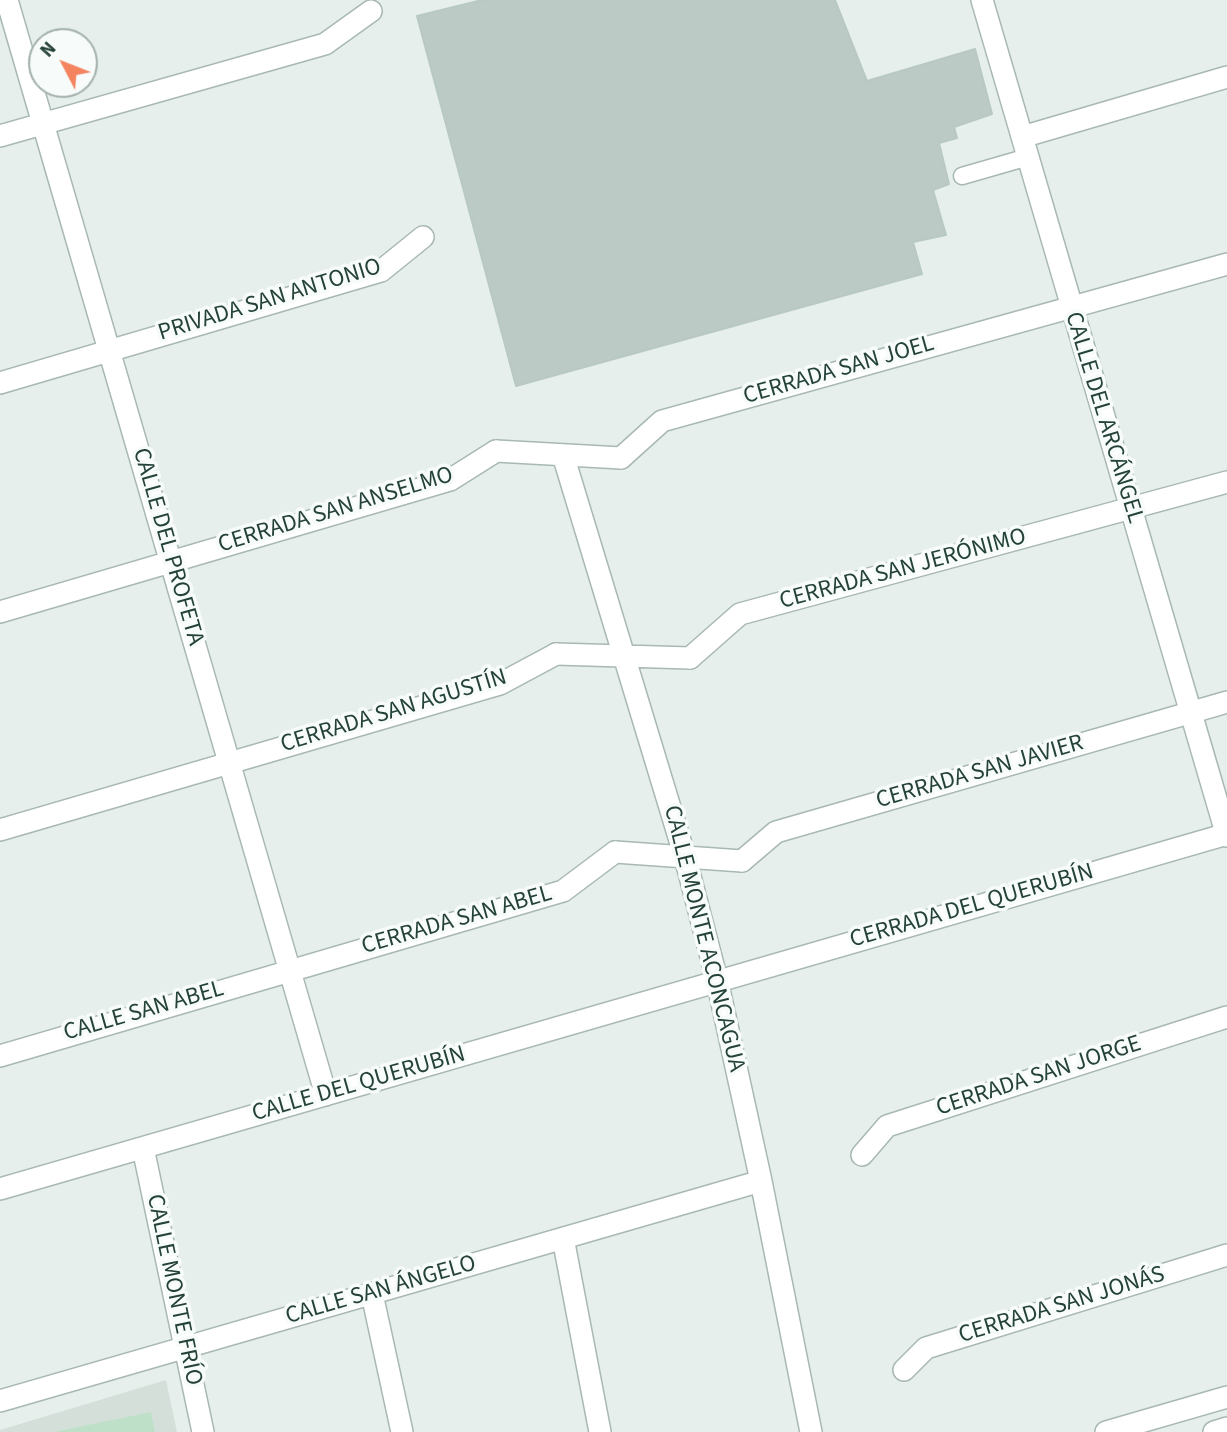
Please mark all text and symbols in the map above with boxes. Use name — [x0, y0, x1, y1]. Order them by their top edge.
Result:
north arrow — [28, 28, 98, 98]
text: N — [34, 36, 63, 64]
street label: PRIVADA SAN ANTONIO — [155, 253, 385, 349]
street label: CALLE DEL ARCÁNGEL — [1057, 309, 1149, 527]
street label: CERRADA SAN JOEL — [740, 330, 938, 412]
street label: CALLE DEL PROFETA — [125, 445, 209, 649]
street label: CERRADA SAN ANSELMO — [215, 462, 457, 560]
street label: CERRADA SAN JERÓNIMO — [777, 523, 1029, 617]
street label: CERRADA SAN AGUSTÍN — [277, 664, 511, 760]
street label: CERRADA SAN JAVIER — [873, 730, 1087, 816]
street label: CALLE MONTE ACONCAGUA — [656, 803, 750, 1075]
street label: CERRADA DEL QUERUBÍN — [847, 858, 1097, 956]
street label: CERRADA SAN ABEL — [359, 880, 555, 962]
street label: CALLE SAN ABEL — [61, 975, 227, 1049]
street label: CERRADA SAN JORGE — [933, 1030, 1145, 1124]
street label: CALLE DEL QUERUBÍN — [249, 1041, 469, 1129]
street label: CALLE MONTE FRÍO — [139, 1192, 207, 1388]
street label: CALLE SAN ÁNGELO — [282, 1250, 480, 1332]
street label: CERRADA SAN JONÁS — [955, 1261, 1169, 1351]

